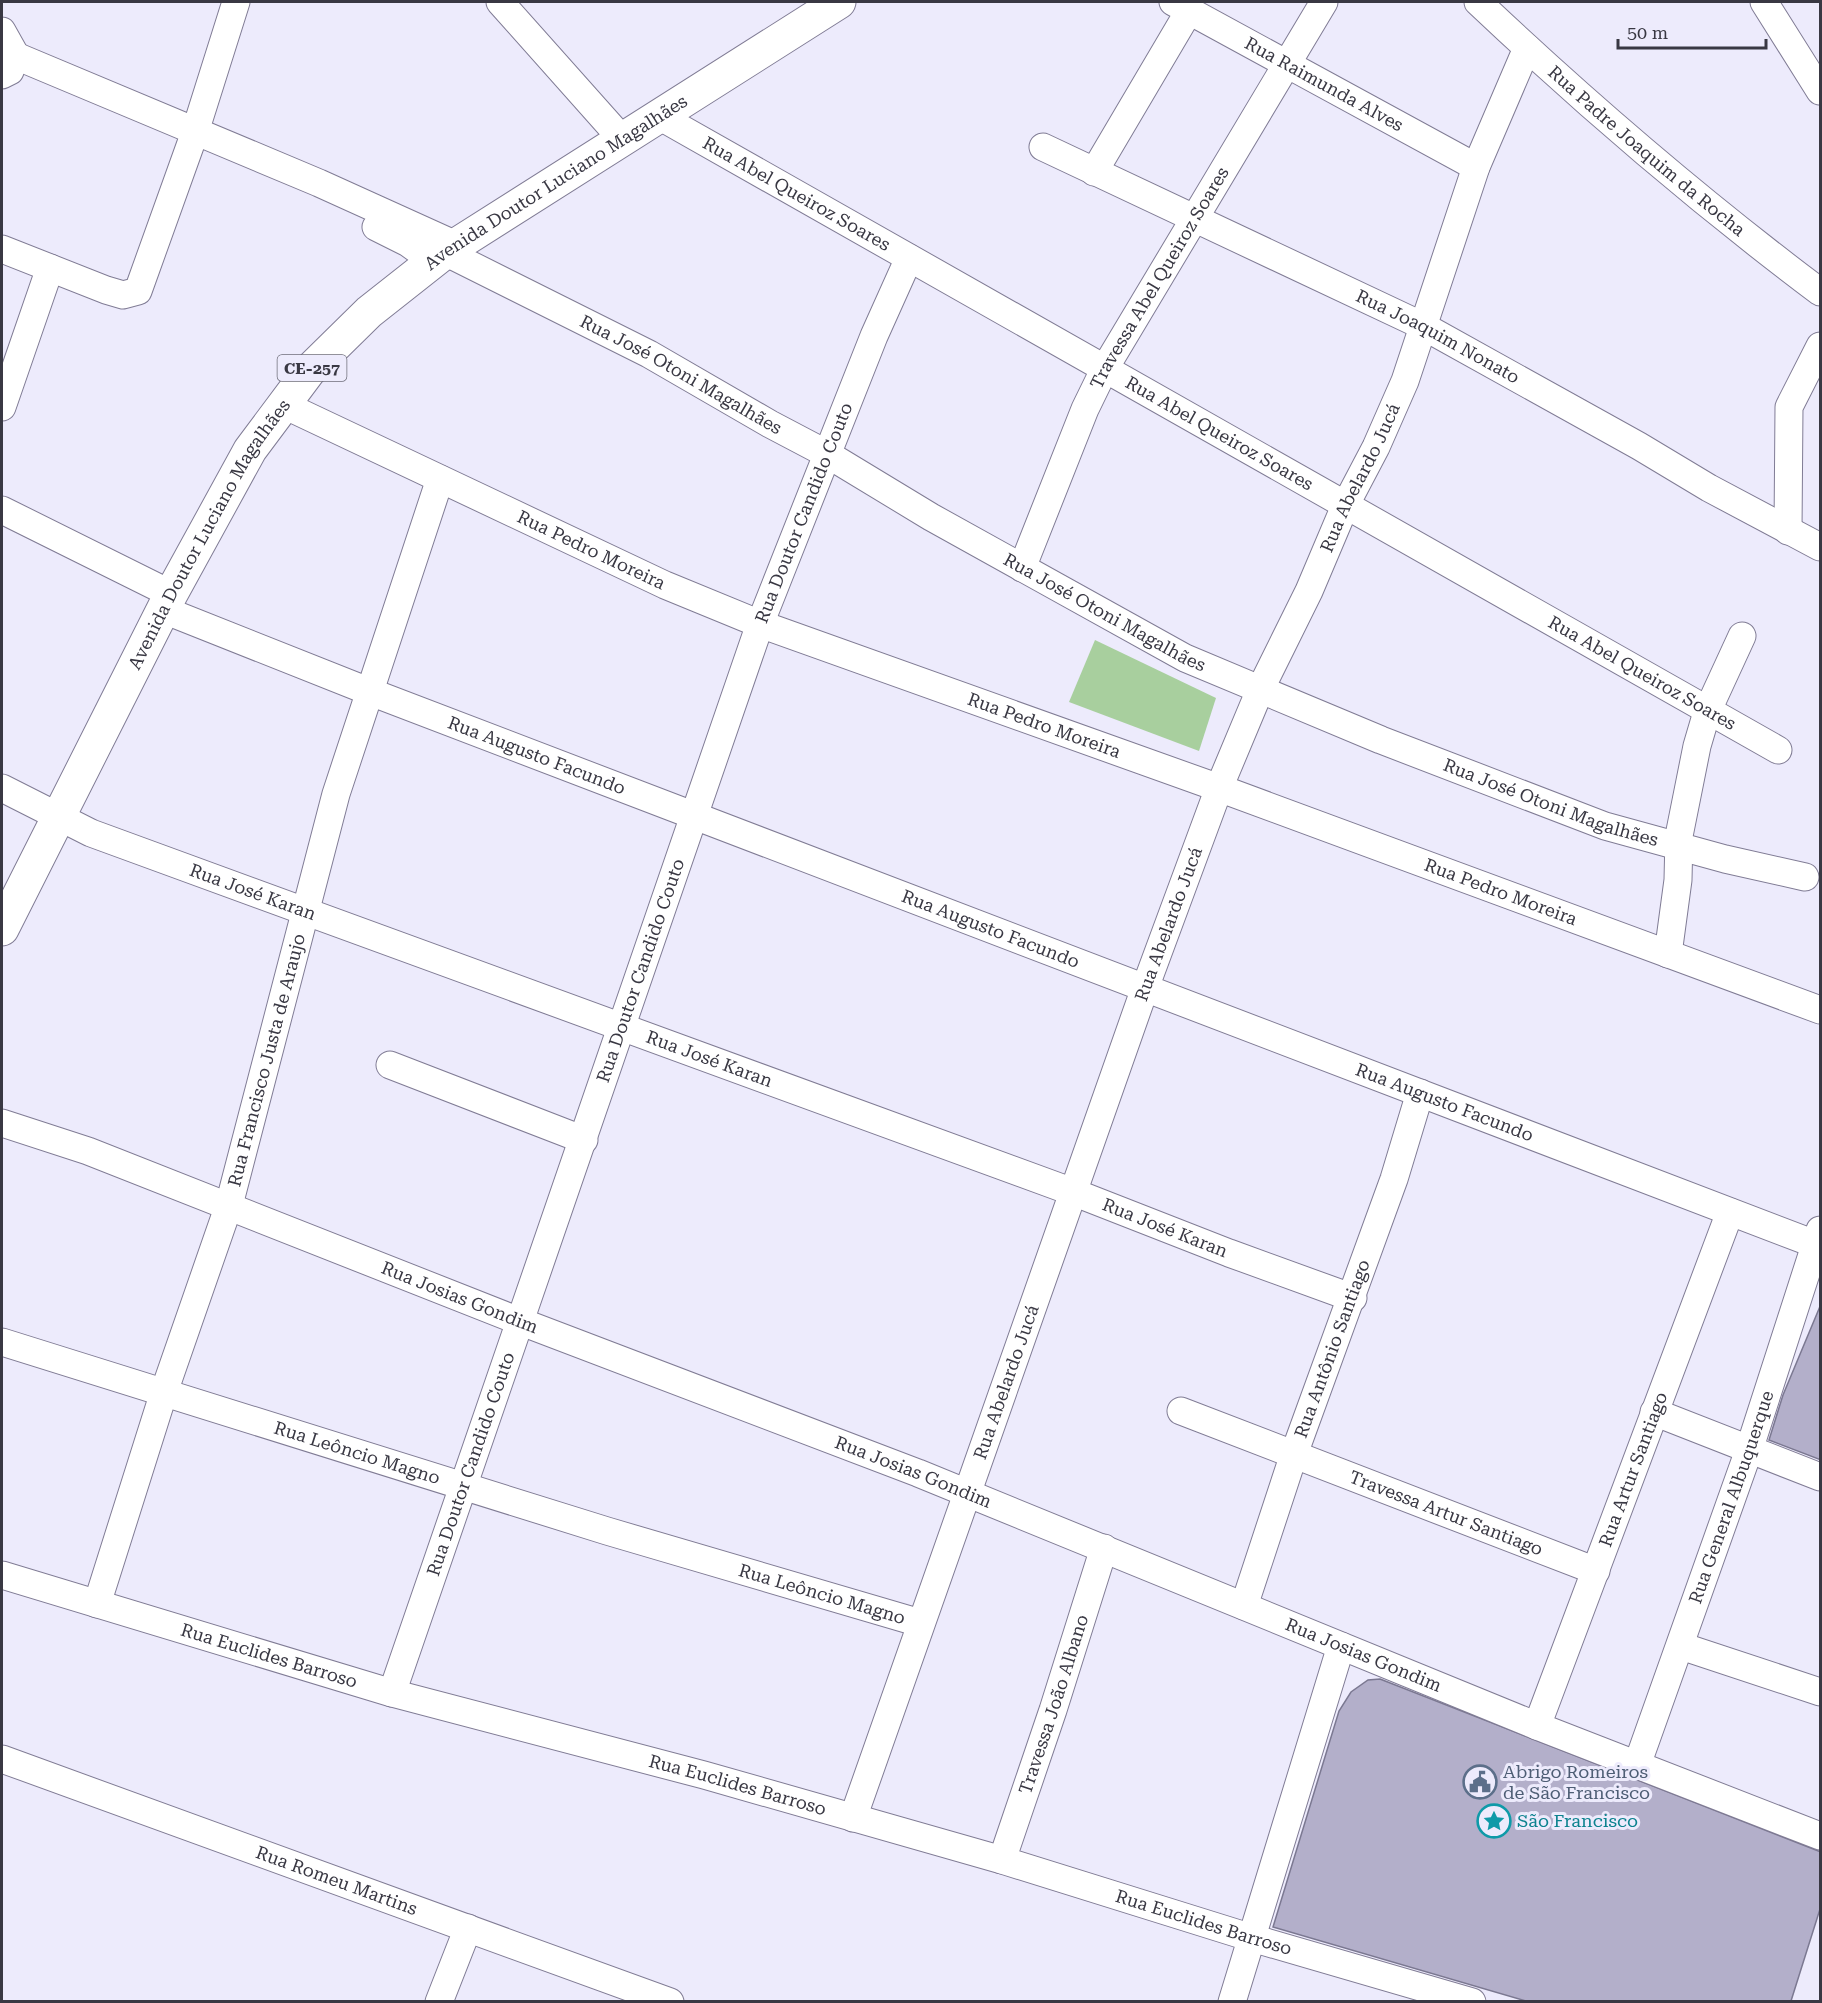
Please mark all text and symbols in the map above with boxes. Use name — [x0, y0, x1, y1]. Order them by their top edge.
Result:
scale bar — [1618, 12, 1766, 50]
text: 50 m — [1627, 22, 1668, 43]
street label: Rua Raimunda Alves — [1241, 32, 1407, 135]
street label: Rua Padre Joaquim da Rocha — [1544, 61, 1750, 240]
street label: Avenida Doutor Luciano Magalhães — [420, 90, 691, 274]
street label: Rua Abel Queiroz Soares — [699, 132, 894, 255]
street label: Travessa Abel Queiroz Soares — [1086, 163, 1233, 392]
street label: Rua Joaquim Nonato — [1353, 285, 1523, 388]
street label: Rua José Otoni Magalhães — [577, 310, 786, 438]
road number: CE-257 — [278, 355, 346, 381]
street label: Rua Abel Queiroz Soares — [1122, 372, 1317, 494]
street label: Avenida Doutor Luciano Magalhães — [124, 395, 294, 673]
street label: Rua Doutor Candido Couto — [750, 400, 857, 626]
street label: Rua Abelardo Jucá — [1316, 400, 1404, 555]
street label: Rua Pedro Moreira — [514, 506, 669, 594]
street label: Rua José Otoni Magalhães — [1000, 548, 1209, 675]
street label: Rua Abel Queiroz Soares — [1545, 611, 1740, 734]
street label: Rua Pedro Moreira — [965, 688, 1124, 762]
street label: Rua Augusto Facundo — [445, 712, 629, 798]
street label: Rua José Otoni Magalhães — [1440, 754, 1661, 850]
street label: Rua Abelardo Jucá — [1130, 844, 1206, 1004]
street label: Rua Pedro Moreira — [1422, 854, 1580, 929]
street label: Rua Doutor Candido Couto — [592, 856, 688, 1085]
street label: Rua José Karan — [187, 859, 319, 924]
street label: Rua Augusto Facundo — [899, 885, 1083, 972]
street label: Rua Francisco Justa de Araujo — [223, 931, 309, 1189]
street label: Rua José Karan — [643, 1026, 776, 1091]
street label: Rua Augusto Facundo — [1353, 1059, 1537, 1145]
street label: Rua José Karan — [1099, 1194, 1231, 1262]
street label: Rua Josias Gondim — [378, 1257, 541, 1337]
street label: Rua Antônio Santiago — [1290, 1257, 1374, 1441]
street label: Rua Abelardo Jucá — [969, 1302, 1043, 1462]
street label: Rua Doutor Candido Couto — [422, 1349, 519, 1579]
street label: Rua General Albuquerque — [1684, 1388, 1778, 1606]
street label: Rua Artur Santiago — [1594, 1389, 1671, 1550]
street label: Rua Leôncio Magno — [272, 1417, 443, 1488]
street label: Rua Josias Gondim — [832, 1431, 995, 1512]
street label: Travessa Artur Santiago — [1346, 1466, 1546, 1559]
street label: Rua Leôncio Magno — [736, 1559, 908, 1628]
street label: Travessa João Albano — [1014, 1612, 1092, 1797]
street label: Rua Josias Gondim — [1283, 1613, 1445, 1696]
street label: Rua Euclides Barroso — [178, 1619, 360, 1692]
street label: Rua Euclides Barroso — [647, 1750, 829, 1819]
place label: Abrigo Romeiros de São Francisco — [1503, 1761, 1650, 1803]
public building icon: Abrigo Romeiros de São Francisco — [1462, 1764, 1498, 1800]
place icon: São Francisco — [1476, 1803, 1512, 1839]
place label: São Francisco — [1517, 1810, 1638, 1831]
street label: Rua Romeu Martins — [253, 1841, 420, 1919]
street label: Rua Euclides Barroso — [1113, 1885, 1294, 1959]

